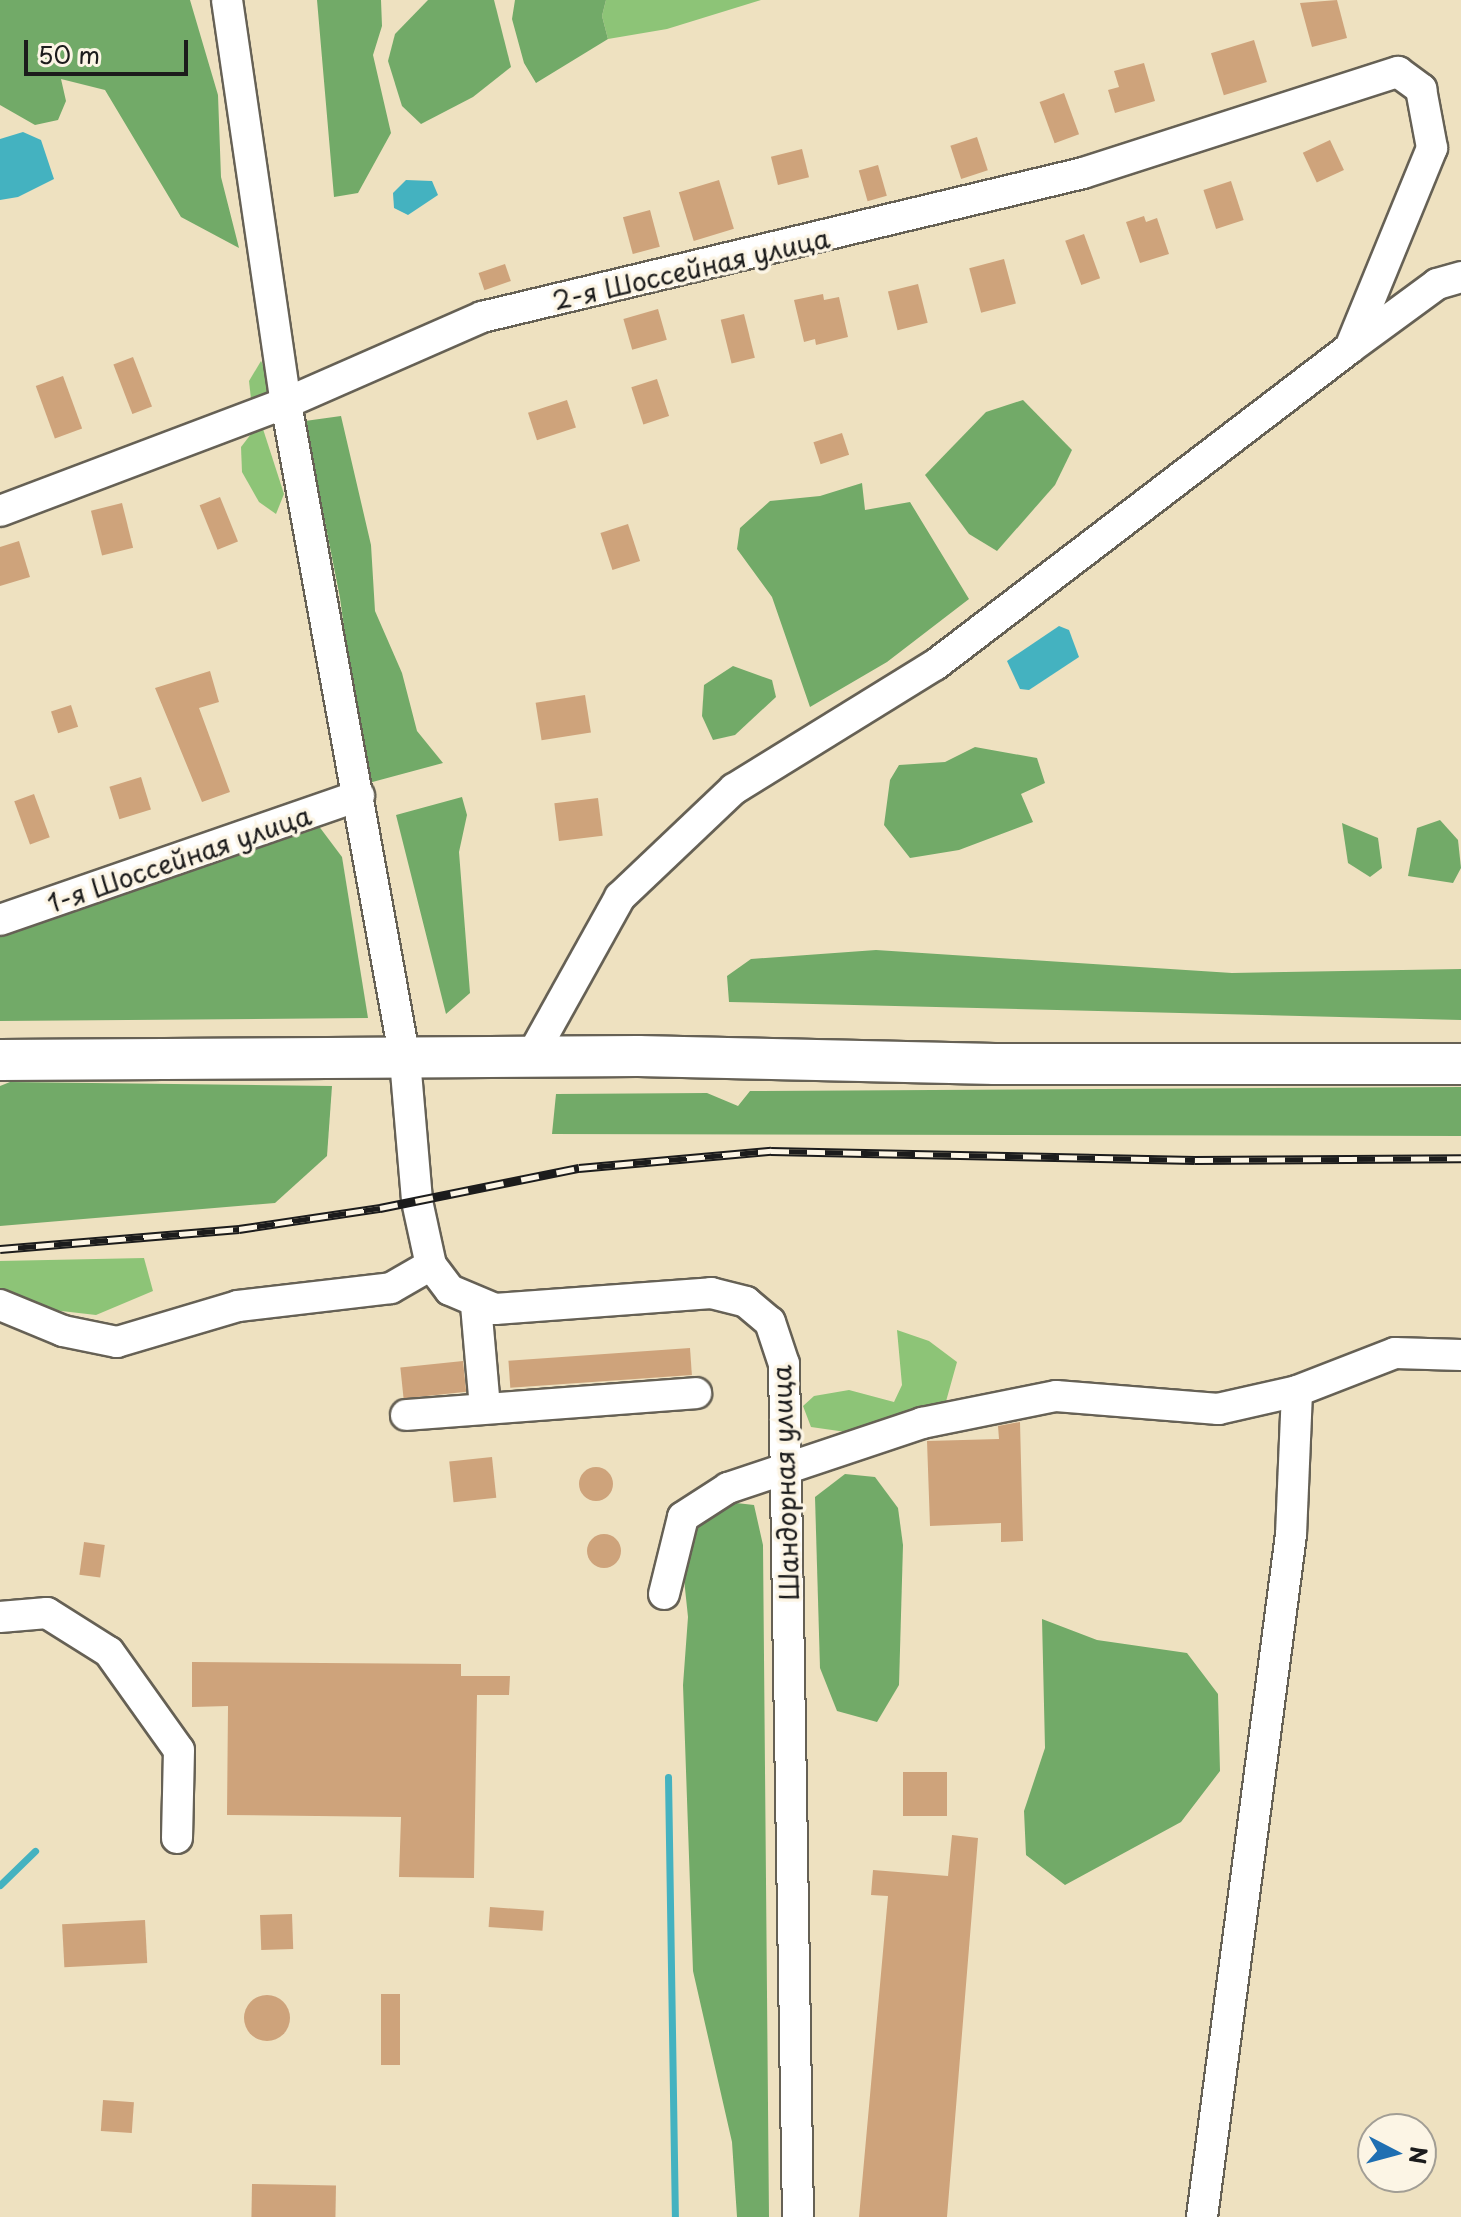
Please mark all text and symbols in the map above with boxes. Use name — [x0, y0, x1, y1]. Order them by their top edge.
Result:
scale bar — [28, 24, 192, 74]
text: 50 m — [38, 36, 100, 72]
street label: 2-я Шоссейная улица — [549, 222, 833, 316]
street label: 1-я Шоссейная улица — [42, 799, 316, 919]
street label: Шандорная улица — [765, 1364, 805, 1602]
north arrow — [1357, 2113, 1437, 2193]
text: N — [1402, 2145, 1437, 2166]

